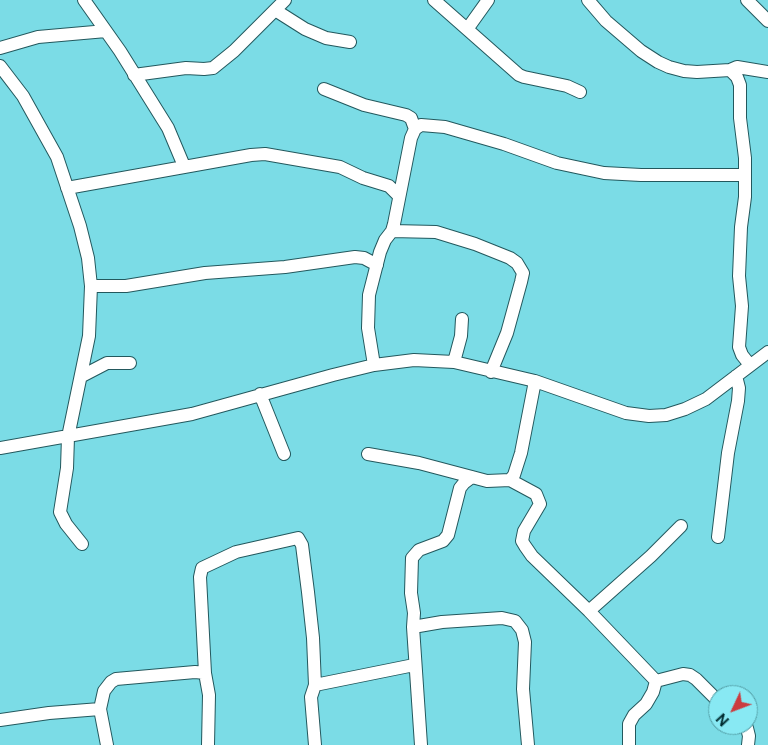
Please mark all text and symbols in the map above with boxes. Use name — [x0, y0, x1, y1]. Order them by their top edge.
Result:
north arrow — [708, 685, 758, 735]
text: N — [713, 710, 732, 729]

